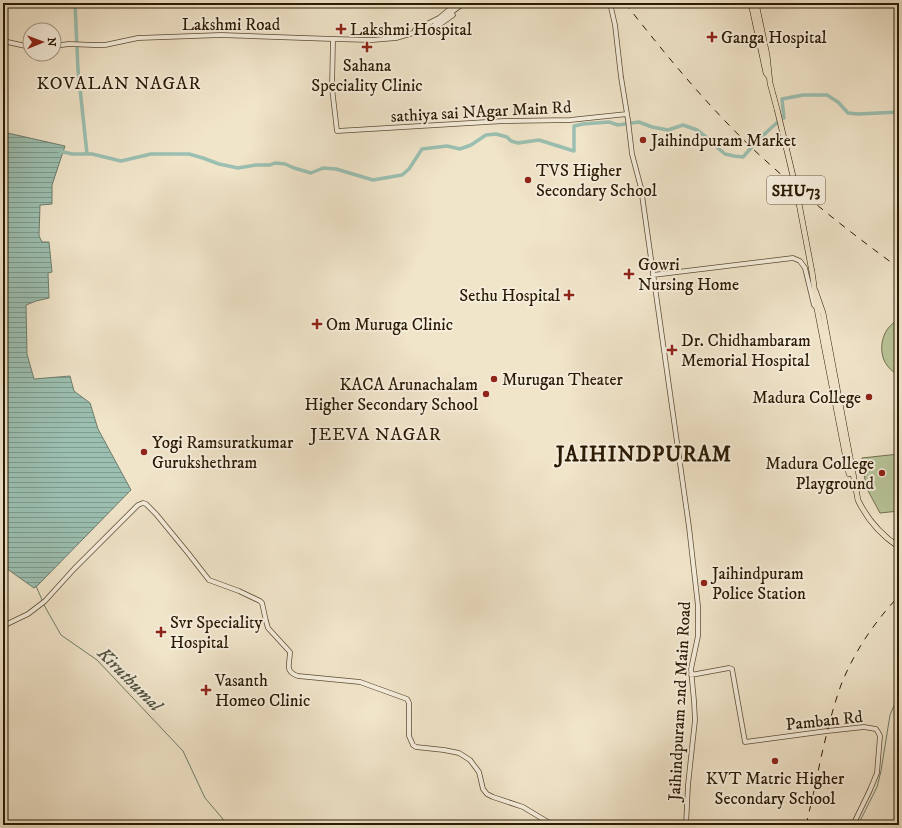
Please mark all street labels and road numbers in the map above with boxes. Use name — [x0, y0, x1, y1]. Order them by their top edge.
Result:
street label: Lakshmi Road — [182, 14, 281, 36]
street label: sathiya sai NAgar Main Rd — [390, 96, 572, 128]
road number: SHU73 — [767, 176, 825, 204]
street label: Jaihindpuram 2nd Main Road — [664, 600, 696, 803]
street label: Pamban Rd — [785, 706, 864, 736]

